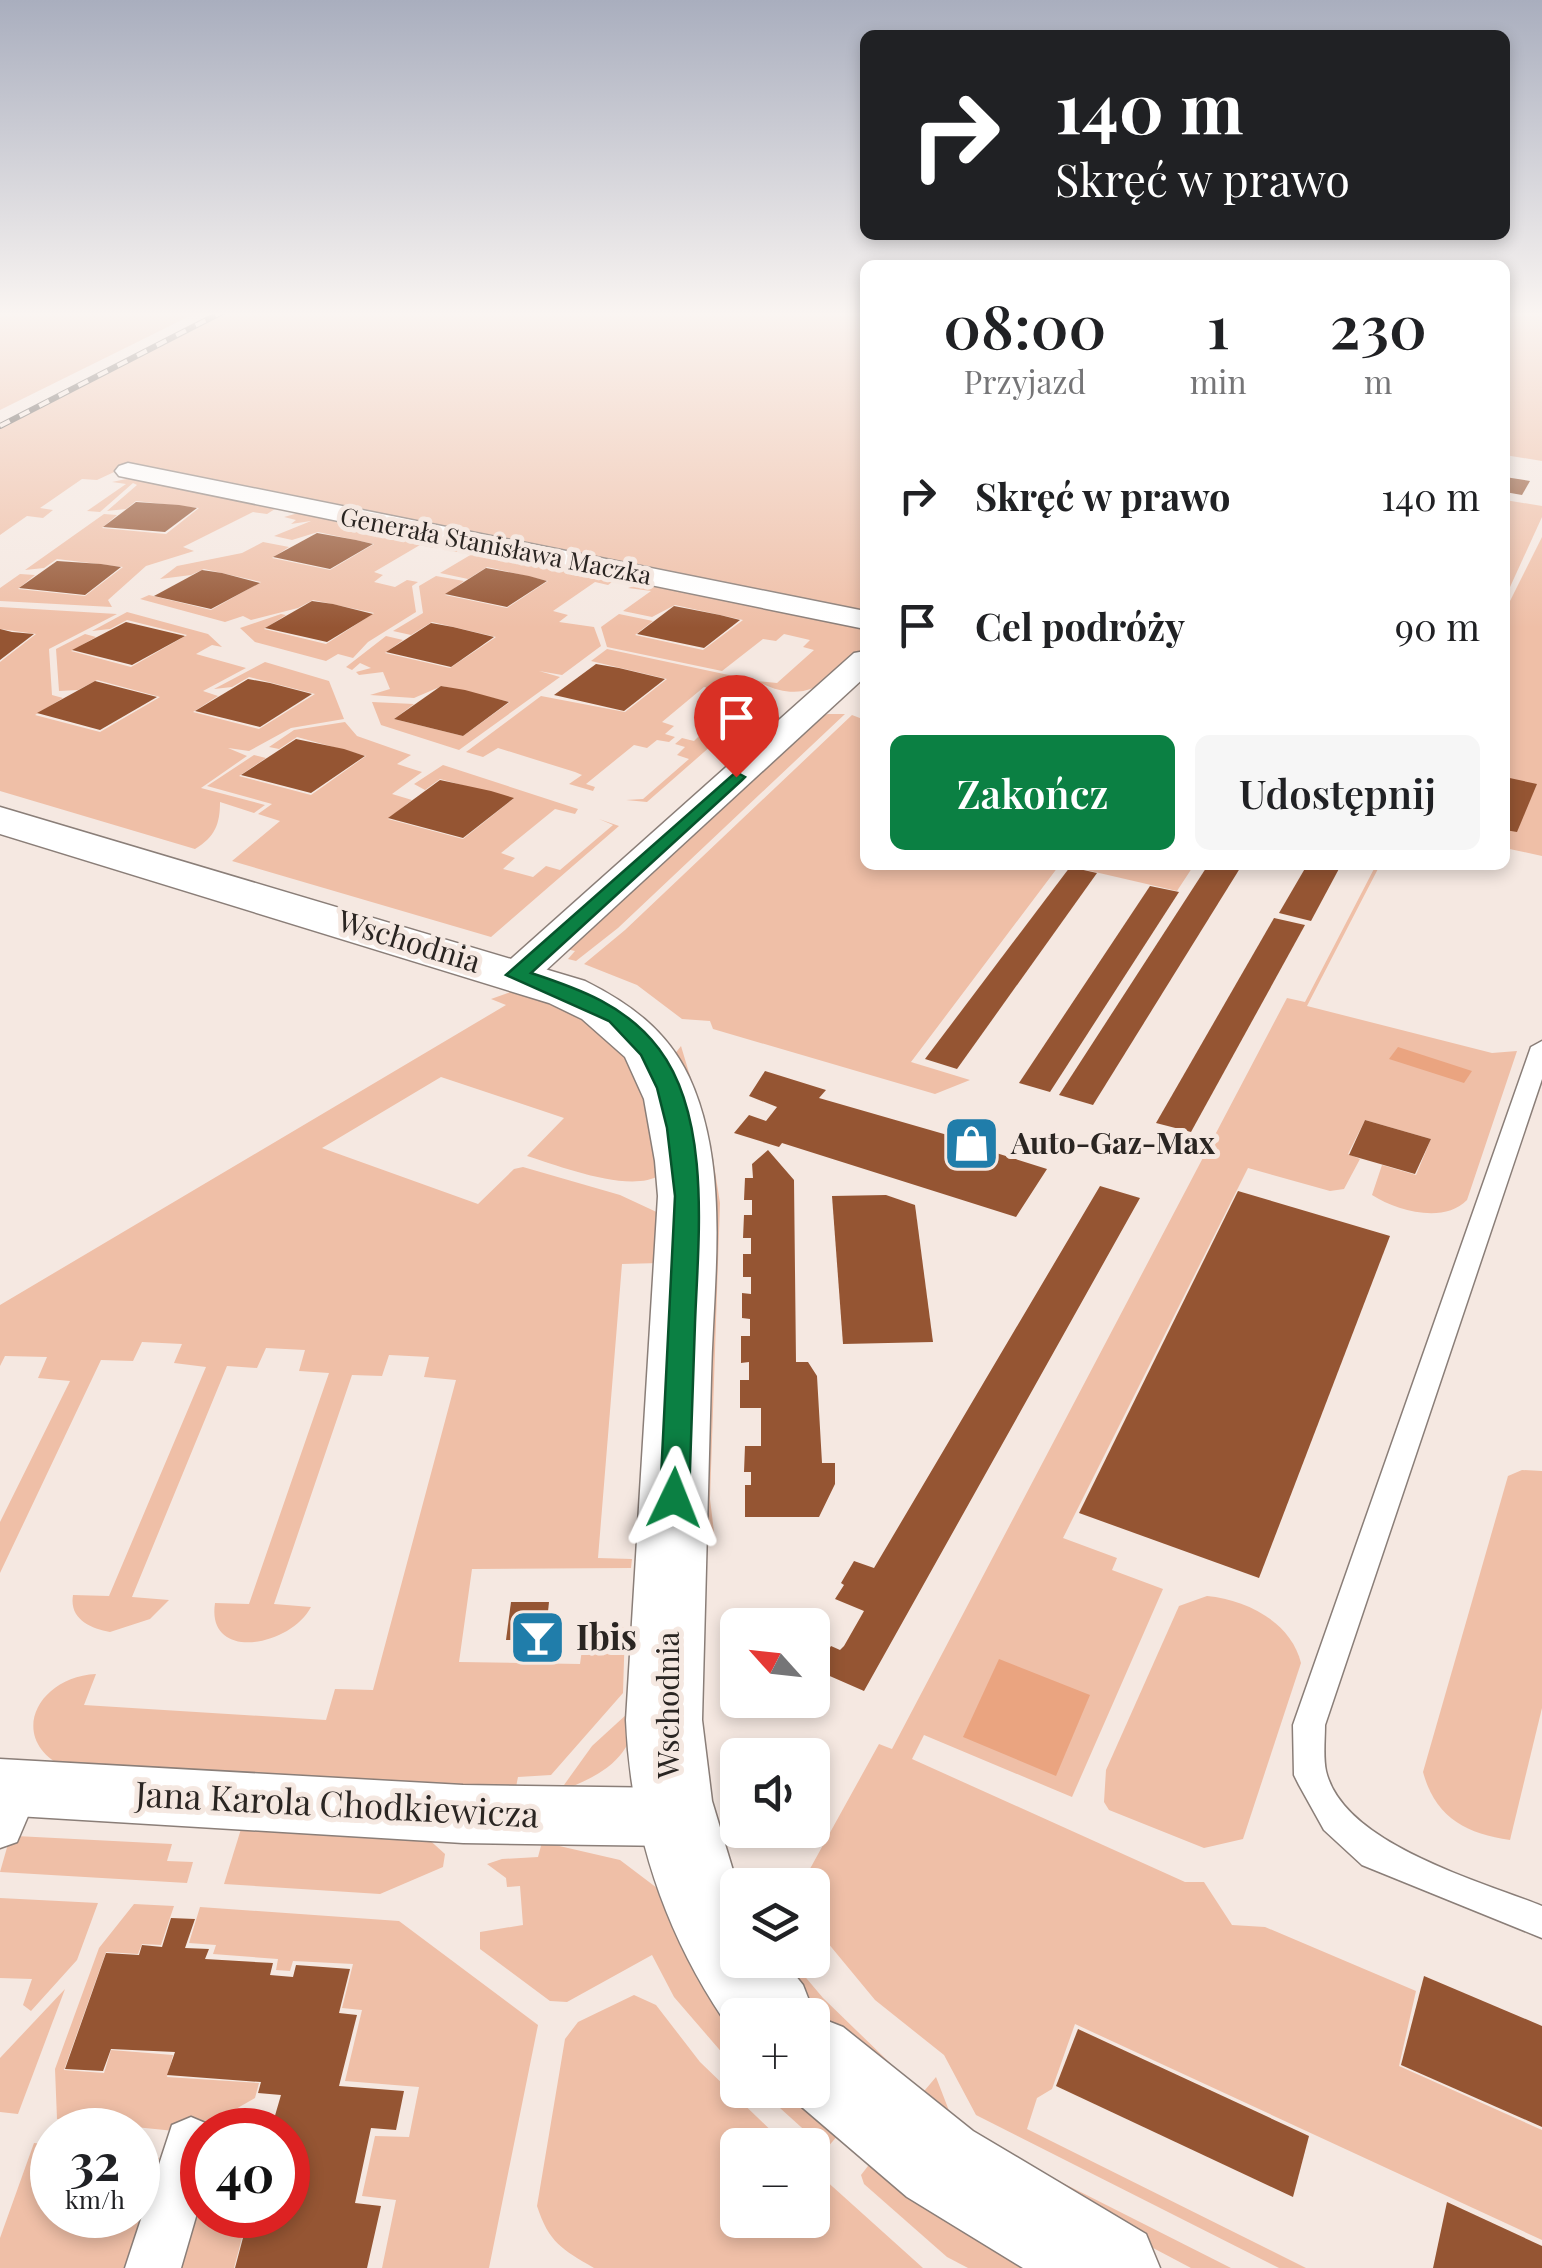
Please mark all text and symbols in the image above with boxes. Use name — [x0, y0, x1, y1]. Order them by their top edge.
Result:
text: 140 m — [1055, 58, 1244, 152]
icon: right — [890, 70, 1020, 200]
text: Skręć w prawo — [1055, 148, 1350, 208]
text: 08:00 — [943, 284, 1106, 364]
text: 1 — [1207, 284, 1230, 364]
text: 230 — [1330, 284, 1427, 364]
text: Przyjazd — [964, 359, 1086, 402]
text: min — [1190, 359, 1247, 402]
text: m — [1364, 359, 1392, 402]
icon: right — [890, 468, 945, 523]
text: Skręć w prawo — [975, 470, 1231, 521]
text: 140 m — [1381, 470, 1480, 521]
street label: Generała Stanisława Maczka — [338, 498, 655, 591]
icon: arrive — [890, 598, 945, 653]
text: Cel podróży — [975, 600, 1185, 651]
text: 90 m — [1395, 600, 1480, 651]
pin — [694, 675, 779, 778]
icon: arrive — [709, 690, 764, 745]
button: Zakończ — [890, 735, 1175, 850]
button: Udostępnij — [1195, 735, 1480, 850]
street label: Wschodnia — [333, 899, 486, 981]
shop icon: Auto-Gaz-Max — [942, 1114, 1002, 1174]
place label: Auto-Gaz-Max — [1010, 1122, 1216, 1162]
position arrow — [622, 1446, 726, 1550]
bar icon: Ibis — [507, 1608, 567, 1668]
north arrow — [720, 1608, 830, 1718]
map controls — [720, 1608, 830, 2238]
place label: Ibis — [576, 1612, 637, 1659]
street label: Wschodnia — [647, 1632, 687, 1779]
button: sound — [720, 1738, 830, 1848]
street label: Jana Karola Chodkiewicza — [133, 1768, 541, 1837]
button: layers — [720, 1868, 830, 1978]
button: + — [720, 1998, 830, 2108]
speed limit sign: 40 — [180, 2108, 310, 2238]
text: 32 — [70, 2127, 120, 2194]
button: − — [720, 2128, 830, 2238]
text: km/h — [65, 2182, 125, 2215]

